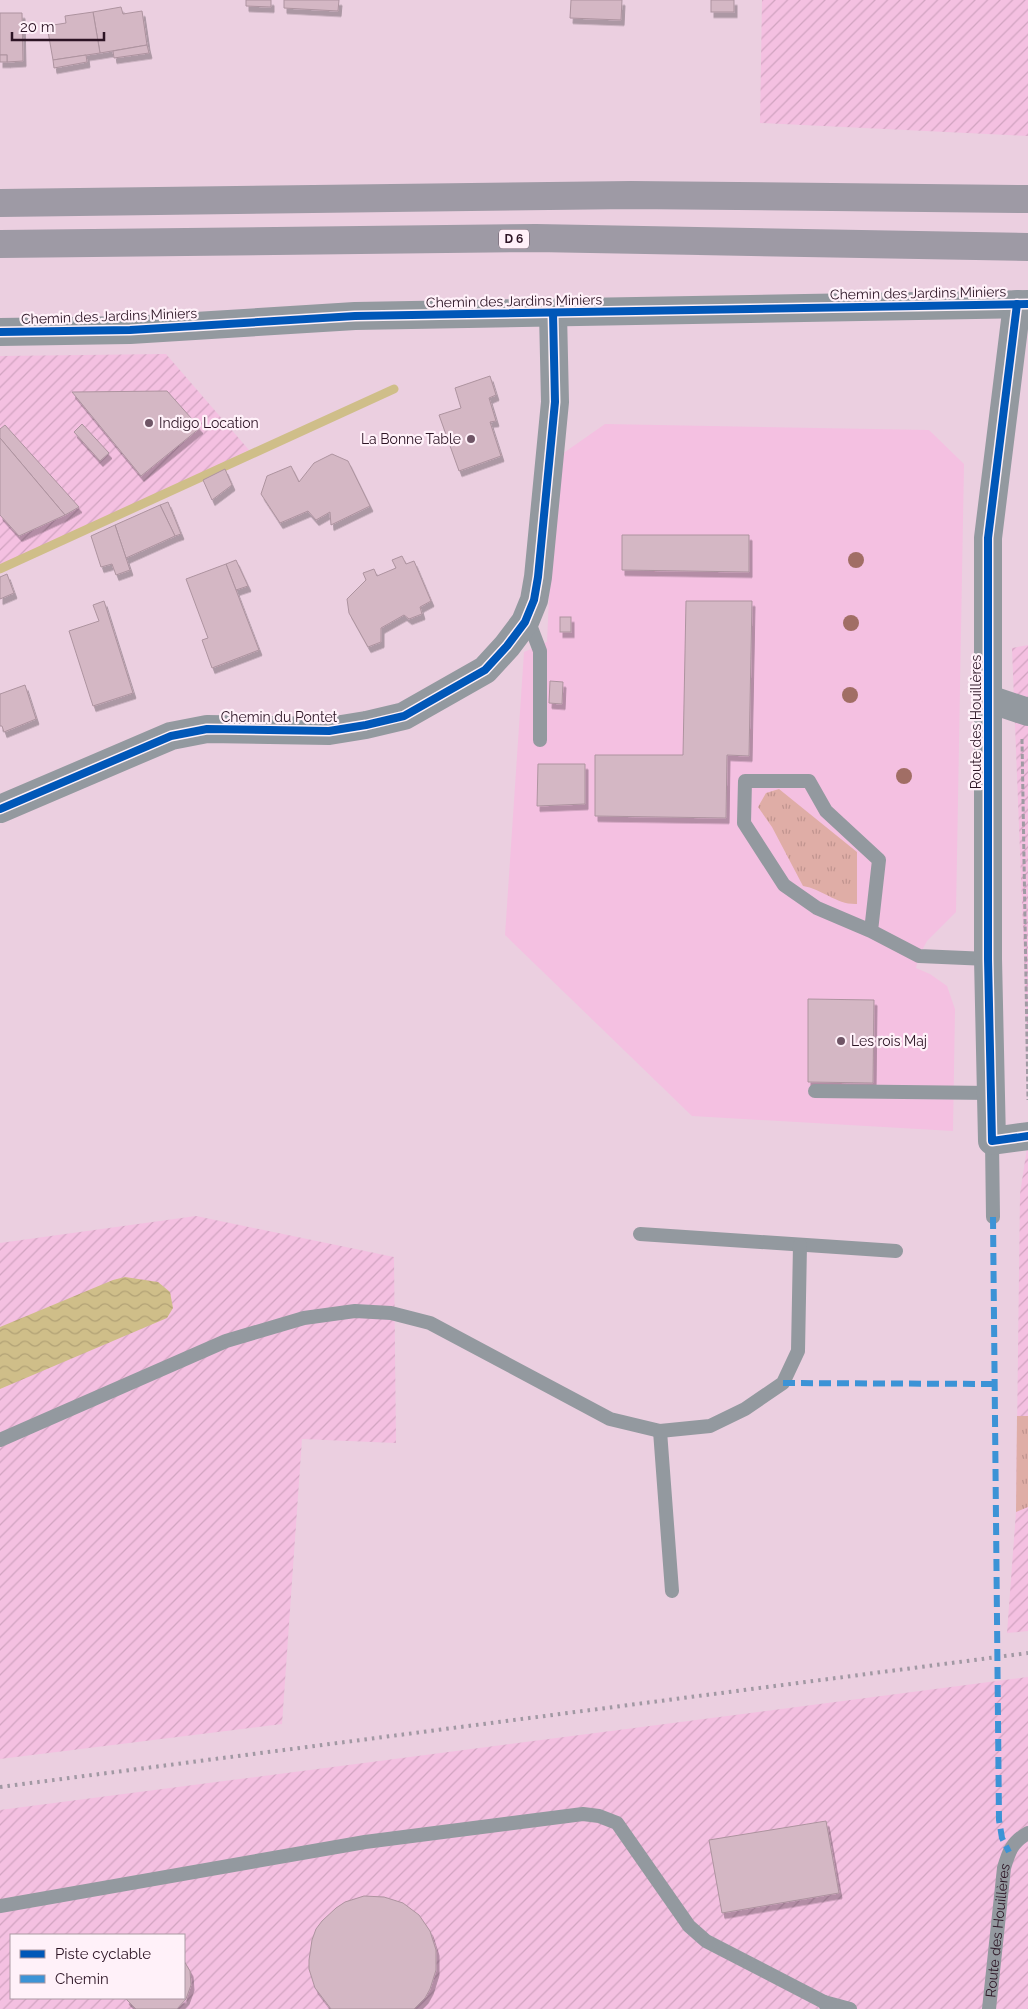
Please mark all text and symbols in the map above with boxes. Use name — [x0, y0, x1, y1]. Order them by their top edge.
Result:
scale bar — [12, 10, 105, 42]
text: 20 m — [20, 18, 55, 36]
road number: D 6 — [499, 230, 529, 248]
street label: Chemin des Jardins Miniers — [830, 283, 1006, 303]
street label: Chemin des Jardins Miniers — [426, 291, 602, 311]
street label: Chemin des Jardins Miniers — [21, 305, 198, 327]
place label: Indigo Location — [159, 415, 259, 431]
marker: Indigo Location — [143, 417, 155, 429]
place label: La Bonne Table — [361, 431, 461, 447]
marker: La Bonne Table — [465, 433, 477, 445]
street label: Route des Houillères — [968, 654, 984, 789]
street label: Chemin du Pontet — [221, 709, 338, 725]
place label: Les rois Maj — [851, 1033, 927, 1049]
marker: Les rois Maj — [835, 1035, 847, 1047]
street label: Route des Houillères — [982, 1861, 1013, 1998]
legend — [10, 1934, 185, 1999]
text: Piste cyclable — [55, 1945, 151, 1963]
text: Chemin — [55, 1970, 109, 1988]

